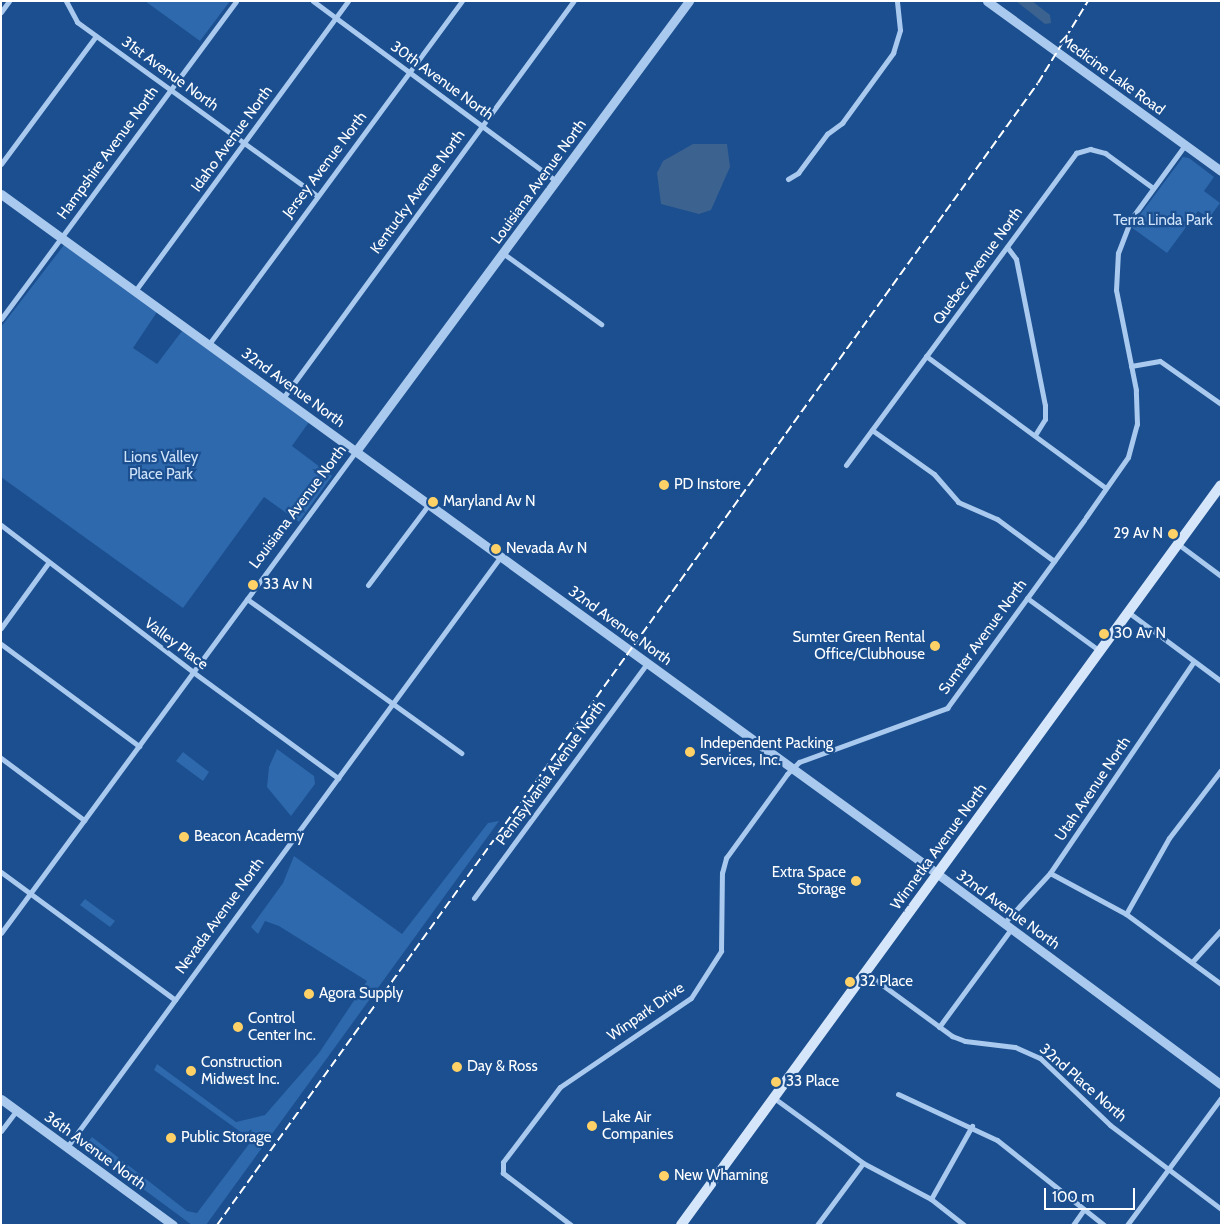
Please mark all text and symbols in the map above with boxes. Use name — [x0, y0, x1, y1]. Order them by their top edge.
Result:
street label: Medicine Lake Road — [1056, 31, 1168, 119]
street label: 31st Avenue North — [118, 33, 222, 115]
street label: 30th Avenue North — [387, 38, 497, 124]
street label: Hampshire Avenue North — [54, 83, 162, 223]
street label: Idaho Avenue North — [188, 83, 276, 195]
street label: Jersey Avenue North — [279, 108, 371, 222]
street label: Louisiana Avenue North — [488, 116, 590, 248]
street label: Kentucky Avenue North — [367, 127, 469, 257]
street label: Quebec Avenue North — [929, 204, 1027, 328]
park label: Terra Linda Park — [1113, 212, 1213, 230]
street label: 32nd Avenue North — [238, 344, 348, 432]
street label: Louisiana Avenue North — [246, 442, 350, 572]
park label: Lions Valley Place Park — [124, 448, 198, 483]
place label: PD Instore — [674, 476, 741, 494]
marker: PD Instore — [658, 479, 670, 491]
place label: Maryland Av N — [443, 493, 535, 511]
marker: Maryland Av N — [427, 496, 439, 508]
place label: 29 Av N — [1113, 525, 1163, 543]
marker: 29 Av N — [1167, 528, 1179, 540]
place label: Nevada Av N — [506, 540, 587, 558]
marker: Nevada Av N — [490, 543, 502, 555]
place label: 33 Av N — [263, 576, 313, 594]
street label: Sumter Avenue North — [935, 576, 1031, 698]
marker: 33 Av N — [247, 579, 259, 591]
street label: 32nd Avenue North — [565, 582, 675, 670]
street label: Valley Place — [141, 614, 211, 674]
place label: 30 Av N — [1114, 625, 1166, 643]
place label: Sumter Green Rental Office/Clubhouse — [792, 628, 925, 663]
marker: 30 Av N — [1098, 628, 1110, 640]
marker: Sumter Green Rental Office/Clubhouse — [929, 640, 941, 652]
street label: Pennsylvania Avenue North — [493, 697, 609, 849]
street label: Utah Avenue North — [1051, 733, 1135, 845]
place label: Independent Packing Services, Inc. — [700, 734, 833, 769]
marker: Independent Packing Services, Inc. — [684, 746, 696, 758]
street label: Winnetka Avenue North — [887, 780, 991, 914]
place label: Beacon Academy — [194, 828, 304, 846]
marker: Beacon Academy — [178, 831, 190, 843]
street label: Nevada Avenue North — [172, 855, 268, 977]
place label: Extra Space Storage — [772, 863, 846, 898]
street label: 32nd Avenue North — [953, 866, 1063, 954]
marker: Extra Space Storage — [850, 875, 862, 887]
place label: 32 Place — [860, 973, 913, 991]
marker: 32 Place — [844, 976, 856, 988]
street label: Winpark Drive — [604, 979, 688, 1045]
place label: Agora Supply — [319, 985, 403, 1003]
marker: Agora Supply — [303, 988, 315, 1000]
place label: Control Center Inc. — [248, 1009, 316, 1044]
marker: Control Center Inc. — [232, 1021, 244, 1033]
street label: 32nd Place North — [1036, 1040, 1130, 1126]
place label: Construction Midwest Inc. — [201, 1053, 282, 1088]
place label: Day & Ross — [467, 1058, 538, 1076]
marker: Day & Ross — [451, 1061, 463, 1073]
marker: Construction Midwest Inc. — [185, 1065, 197, 1077]
place label: 33 Place — [786, 1073, 839, 1091]
marker: 33 Place — [770, 1076, 782, 1088]
street label: 36th Avenue North — [41, 1108, 149, 1194]
place label: Lake Air Companies — [602, 1108, 673, 1143]
marker: Lake Air Companies — [586, 1120, 598, 1132]
place label: Public Storage — [181, 1129, 271, 1147]
marker: Public Storage — [165, 1132, 177, 1144]
place label: New Whaming — [674, 1167, 768, 1185]
marker: New Whaming — [658, 1170, 670, 1182]
scale bar — [1047, 1178, 1138, 1210]
text: 100 m — [1052, 1188, 1094, 1206]

